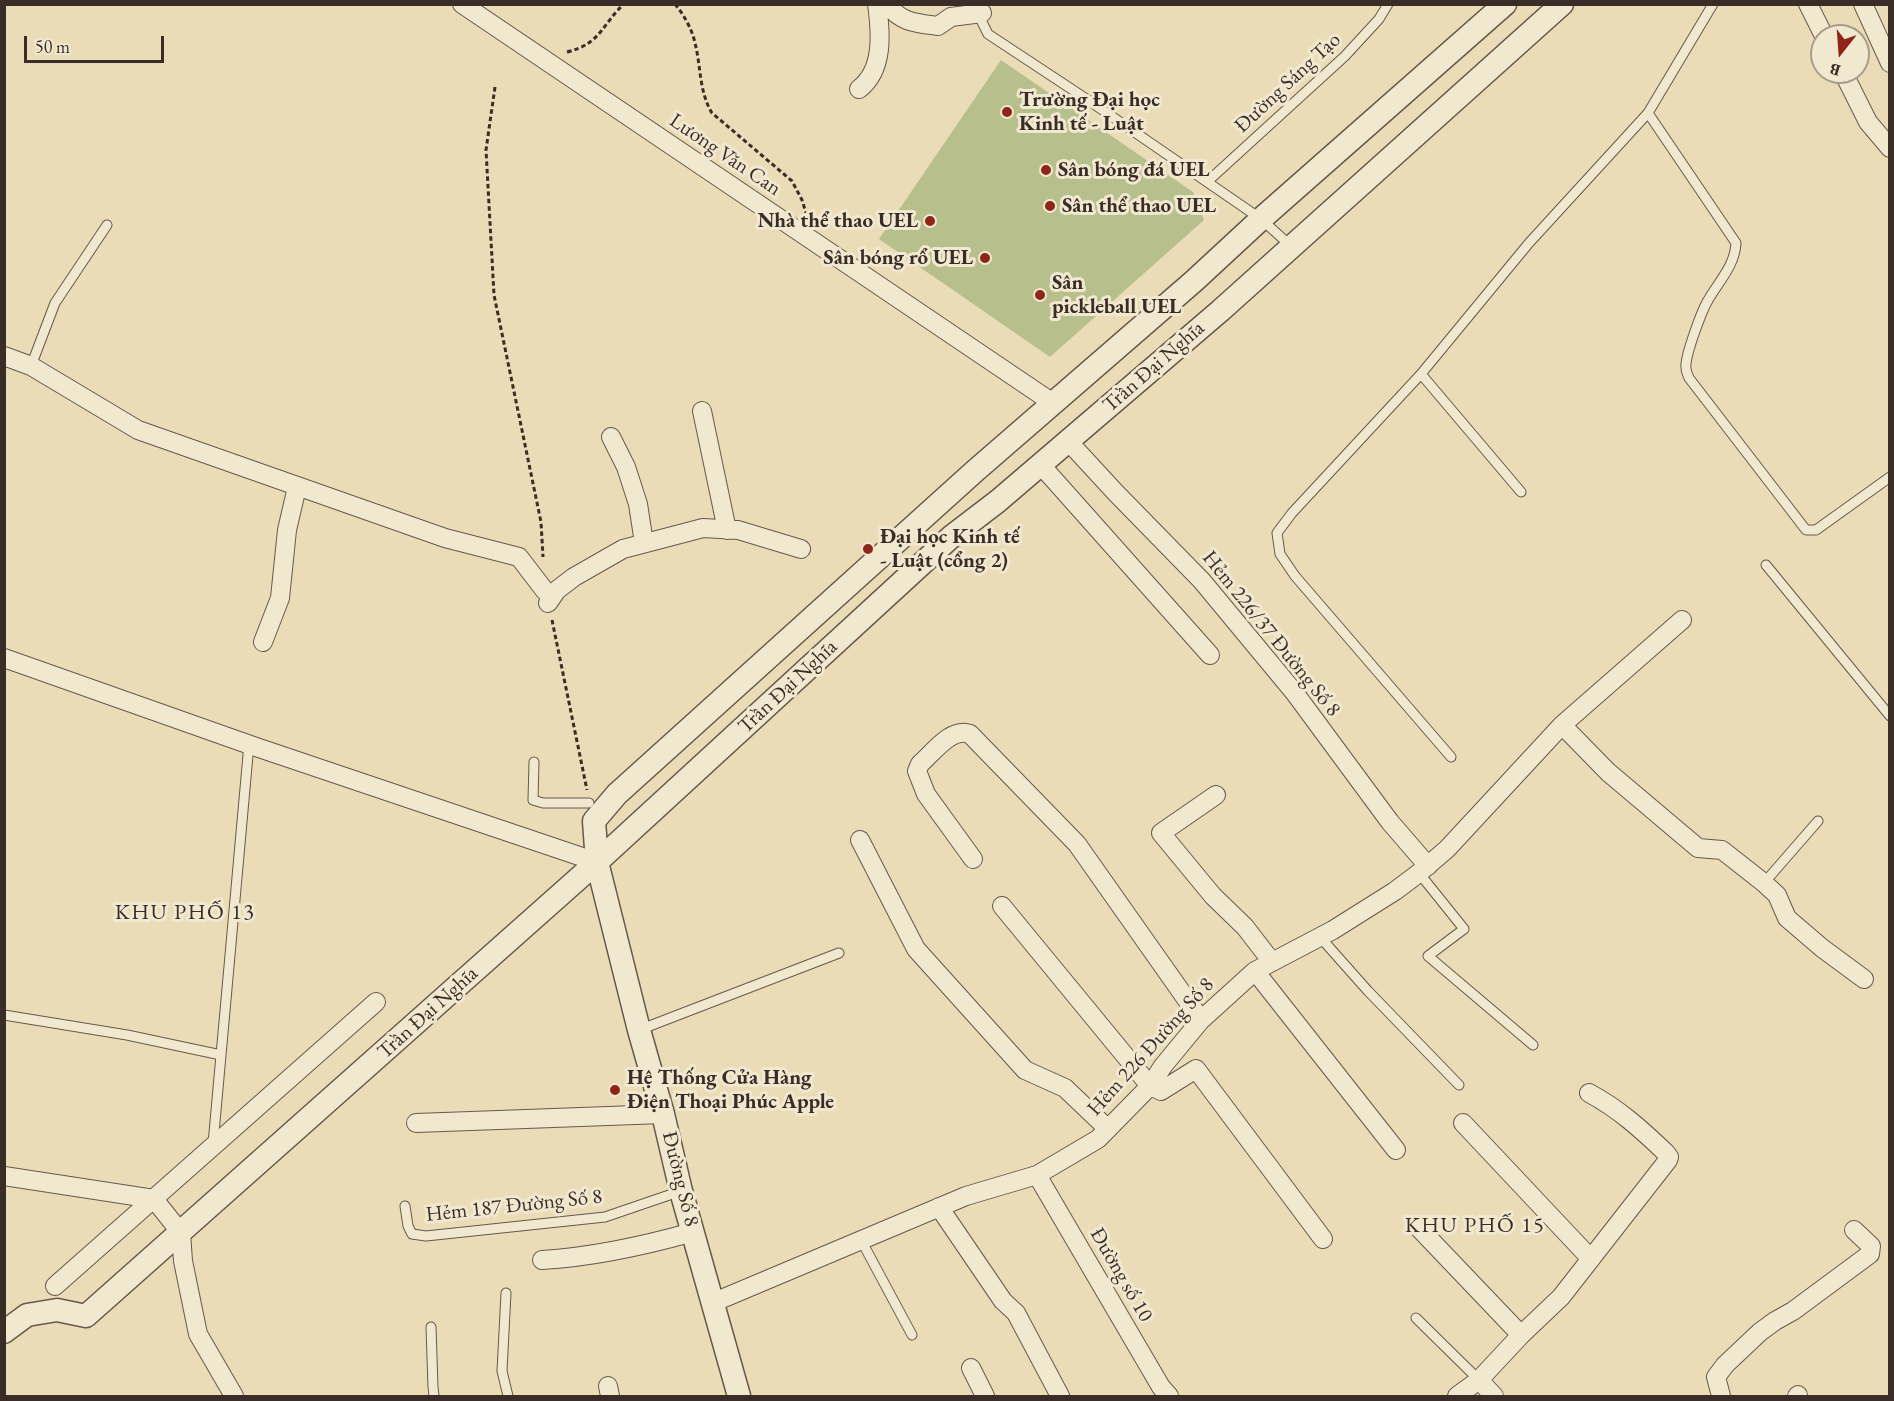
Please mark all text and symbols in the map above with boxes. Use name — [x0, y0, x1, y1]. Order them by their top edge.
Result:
scale bar — [27, 24, 166, 62]
north arrow — [1810, 24, 1870, 84]
street label: Đường Sáng Tạo — [1230, 27, 1346, 139]
text: 50 m — [35, 35, 70, 58]
text: B — [1827, 58, 1843, 81]
place label: Trường Đại học Kinh tế - Luật — [1019, 87, 1160, 137]
marker: Trường Đại học Kinh tế - Luật — [1000, 105, 1014, 119]
street label: Lương Văn Can — [664, 108, 786, 202]
place label: Sân bóng đá UEL — [1058, 157, 1210, 183]
marker: Sân bóng đá UEL — [1039, 163, 1053, 177]
place label: Sân thể thao UEL — [1062, 193, 1216, 219]
marker: Sân thể thao UEL — [1043, 199, 1057, 213]
place label: Nhà thể thao UEL — [757, 208, 918, 234]
marker: Nhà thể thao UEL — [923, 214, 937, 228]
place label: Sân bóng rổ UEL — [823, 245, 973, 271]
marker: Sân bóng rổ UEL — [978, 251, 992, 265]
place label: Sân pickleball UEL — [1052, 270, 1181, 320]
marker: Sân pickleball UEL — [1033, 288, 1047, 302]
street label: Trần Đại Nghĩa — [1098, 316, 1210, 418]
place label: Đại học Kinh tế - Luật (cổng 2) — [880, 524, 1020, 574]
marker: Đại học Kinh tế - Luật (cổng 2) — [861, 542, 875, 556]
street label: Hẻm 226/37 Đường Số 8 — [1196, 546, 1346, 722]
street label: Trần Đại Nghĩa — [733, 635, 843, 739]
district label: KHU PHỐ 13 — [115, 900, 255, 926]
street label: Trần Đại Nghĩa — [373, 961, 483, 1065]
street label: Hẻm 226 Đường Số 8 — [1082, 973, 1220, 1121]
place label: Hệ Thống Cửa Hàng Điện Thoại Phúc Apple — [627, 1065, 834, 1115]
marker: Hệ Thống Cửa Hàng Điện Thoại Phúc Apple — [608, 1083, 622, 1097]
street label: Đường Số 8 — [656, 1129, 704, 1229]
street label: Hẻm 187 Đường Số 8 — [425, 1184, 603, 1228]
district label: KHU PHỐ 15 — [1405, 1213, 1545, 1239]
street label: Đường số 10 — [1084, 1224, 1158, 1326]

